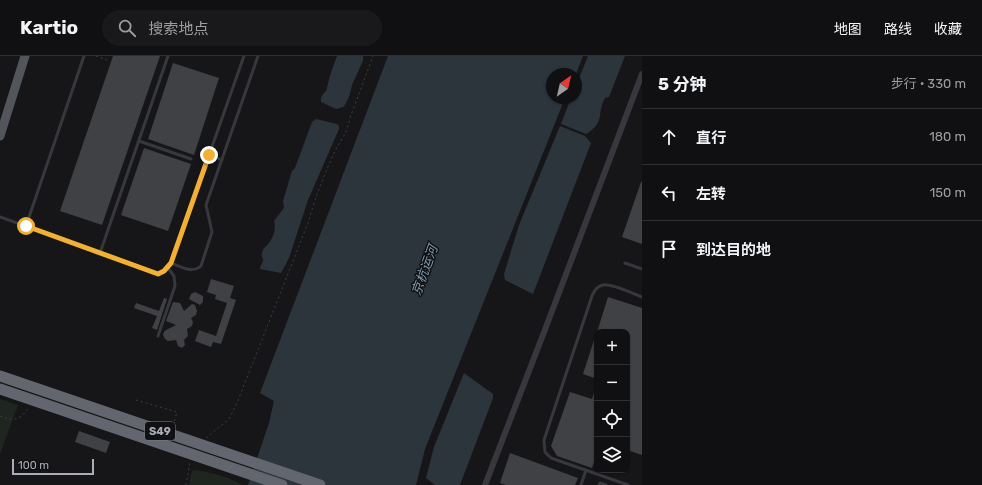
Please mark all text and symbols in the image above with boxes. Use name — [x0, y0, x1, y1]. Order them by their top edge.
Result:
search box — [102, 10, 382, 46]
text: Kartio — [20, 16, 78, 39]
icon: search — [116, 17, 138, 39]
text: 搜索地点 — [148, 20, 208, 38]
text: 地图 — [834, 21, 862, 38]
text: 路线 — [884, 21, 912, 38]
text: 收藏 — [934, 21, 962, 38]
north arrow — [546, 68, 582, 104]
text: 5 分钟 — [658, 74, 707, 94]
text: 步行 · 330 m — [891, 76, 966, 91]
icon: ahead — [658, 126, 680, 148]
text: 直行 — [696, 129, 726, 147]
text: 180 m — [929, 129, 966, 144]
route end — [200, 146, 218, 164]
icon: left — [658, 182, 680, 204]
text: 左转 — [696, 185, 726, 203]
text: 150 m — [930, 185, 966, 200]
route start — [17, 217, 35, 235]
icon: arrive — [658, 238, 680, 260]
water label: 京杭运河 — [409, 240, 441, 297]
text: 到达目的地 — [696, 241, 771, 259]
map controls — [594, 329, 630, 473]
button: + — [594, 329, 630, 365]
button: − — [594, 365, 630, 401]
button: locate — [594, 401, 630, 437]
road number: S49 — [145, 422, 175, 440]
button: layers — [594, 437, 630, 473]
scale bar — [12, 457, 94, 476]
text: 100 m — [18, 459, 49, 472]

